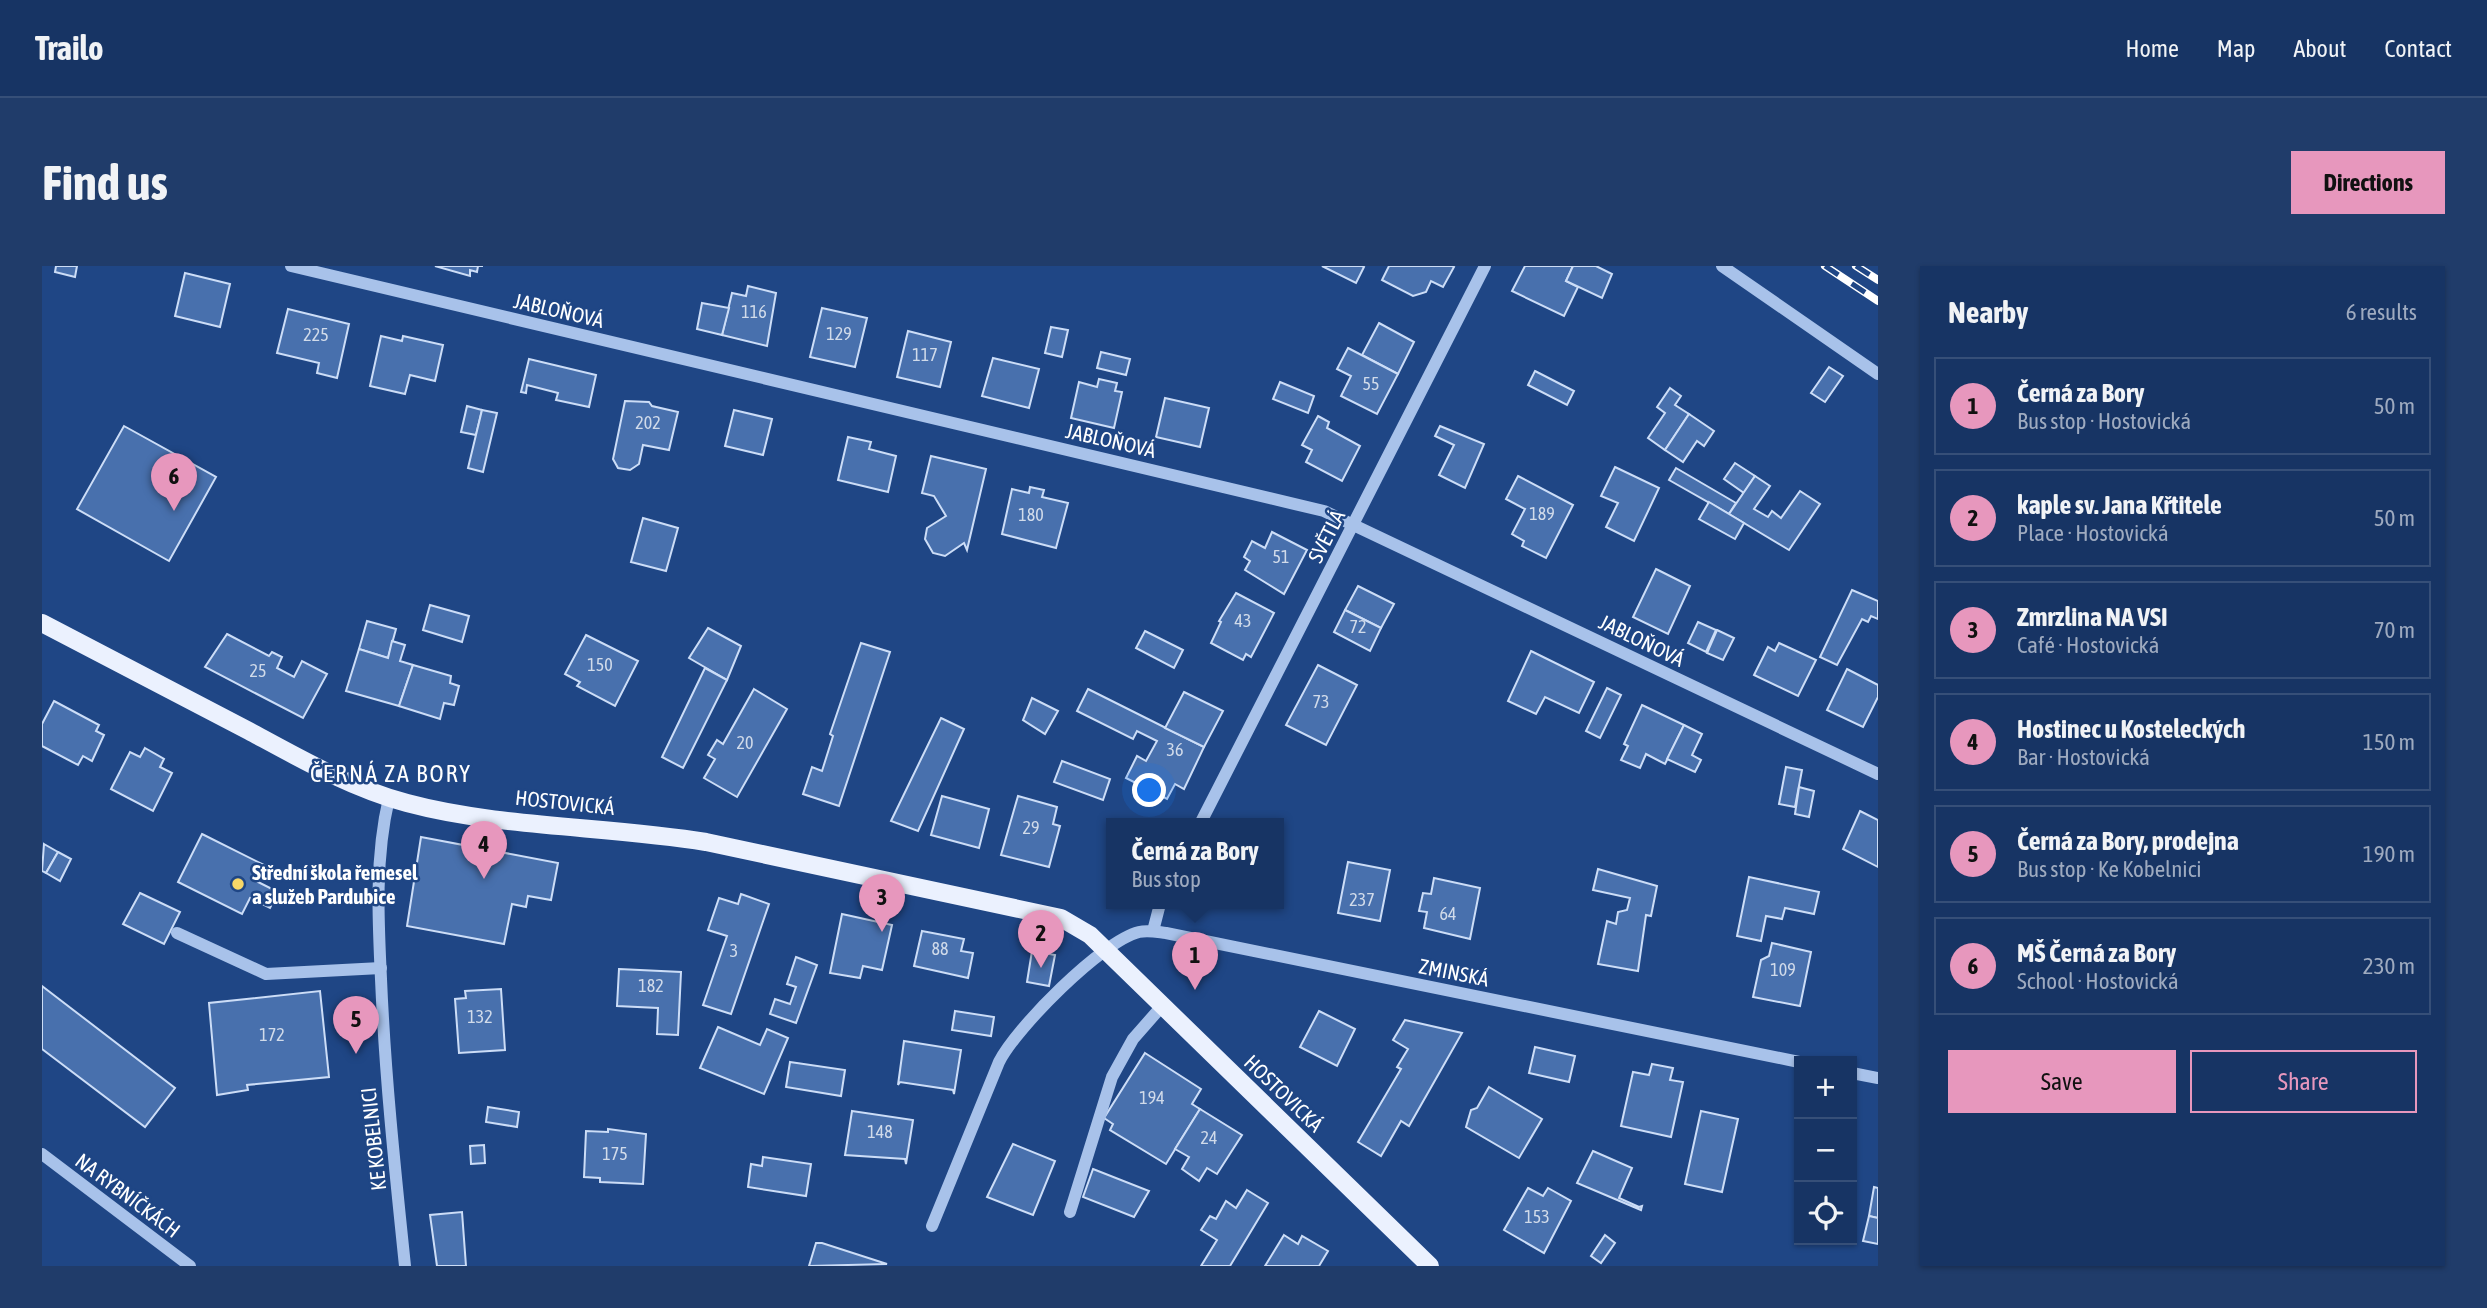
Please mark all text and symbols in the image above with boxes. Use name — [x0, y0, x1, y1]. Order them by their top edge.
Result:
text: Trailo — [35, 29, 103, 67]
text: Home — [2125, 35, 2179, 62]
text: Map — [2217, 35, 2255, 62]
text: About — [2293, 35, 2346, 62]
text: Contact — [2384, 35, 2452, 62]
button: Directions — [2291, 151, 2445, 214]
text: Find us — [42, 154, 168, 210]
street label: JABLOŇOVÁ — [512, 288, 607, 332]
text: Nearby — [1948, 295, 2028, 329]
text: 6 results — [2346, 299, 2417, 325]
house number: 116 — [741, 301, 767, 322]
house number: 129 — [826, 323, 852, 344]
house number: 225 — [303, 324, 329, 345]
house number: 117 — [912, 344, 938, 365]
house number: 55 — [1363, 373, 1379, 394]
text: Černá za Bory — [2017, 378, 2144, 408]
text: 1 — [1968, 393, 1978, 419]
text: 50 m — [2374, 393, 2415, 419]
text: Bus stop · Hostovická — [2017, 408, 2191, 434]
house number: 202 — [635, 412, 661, 433]
street label: JABLOŇOVÁ — [1064, 418, 1159, 462]
pin: 6 — [151, 453, 197, 511]
text: kaple sv. Jana Křtitele — [2017, 490, 2222, 520]
house number: 189 — [1529, 503, 1555, 524]
house number: 180 — [1018, 504, 1044, 525]
street label: SVĚTLÁ — [1303, 505, 1350, 566]
text: 2 — [1968, 505, 1978, 531]
text: 50 m — [2374, 505, 2415, 531]
text: Place · Hostovická — [2017, 520, 2169, 546]
house number: 51 — [1273, 546, 1289, 567]
text: Zmrzlina NA VSI — [2017, 602, 2168, 632]
street label: JABLOŇOVÁ — [1596, 609, 1689, 671]
house number: 43 — [1235, 610, 1251, 631]
house number: 72 — [1350, 616, 1366, 637]
text: 3 — [1968, 617, 1978, 643]
text: 70 m — [2374, 617, 2415, 643]
text: Café · Hostovická — [2017, 632, 2159, 658]
house number: 150 — [587, 654, 613, 675]
house number: 25 — [250, 660, 266, 681]
house number: 73 — [1313, 691, 1329, 712]
text: Hostinec u Kosteleckých — [2017, 714, 2245, 744]
text: 4 — [1968, 729, 1978, 755]
text: 150 m — [2363, 729, 2415, 755]
house number: 20 — [737, 732, 753, 753]
house number: 36 — [1167, 739, 1183, 760]
text: Bar · Hostovická — [2017, 744, 2150, 770]
district label: ČERNÁ ZA BORY — [310, 760, 472, 787]
your location — [1132, 773, 1166, 807]
street label: HOSTOVICKÁ — [514, 785, 617, 819]
house number: 29 — [1023, 817, 1039, 838]
popup — [1106, 818, 1284, 909]
pin: 4 — [461, 821, 507, 879]
text: Černá za Bory, prodejna — [2017, 826, 2239, 856]
text: Černá za Bory — [1131, 836, 1259, 866]
text: 5 — [1968, 841, 1978, 867]
text: 190 m — [2363, 841, 2415, 867]
text: Bus stop · Ke Kobelnici — [2017, 856, 2201, 882]
place label: Střední škola řemesel a služeb Pardubice — [252, 860, 418, 908]
text: Bus stop — [1131, 866, 1201, 892]
pin: 3 — [859, 874, 905, 932]
marker: Střední škola řemesel a služeb Pardubice — [230, 876, 246, 892]
house number: 237 — [1349, 889, 1375, 910]
house number: 64 — [1440, 903, 1456, 924]
pin: 2 — [1018, 910, 1064, 968]
pin: 1 — [1172, 932, 1218, 990]
house number: 88 — [932, 938, 948, 959]
text: MŠ Černá za Bory — [2017, 938, 2176, 968]
house number: 3 — [730, 940, 738, 961]
street label: ZMINSKÁ — [1417, 953, 1492, 991]
text: 6 — [1968, 953, 1978, 979]
text: 230 m — [2363, 953, 2415, 979]
house number: 109 — [1770, 959, 1796, 980]
text: School · Hostovická — [2017, 968, 2179, 994]
house number: 182 — [638, 975, 664, 996]
pin: 5 — [333, 996, 379, 1054]
house number: 132 — [467, 1006, 493, 1027]
house number: 172 — [259, 1024, 285, 1045]
street label: HOSTOVICKÁ — [1240, 1050, 1329, 1137]
button: Save — [1948, 1050, 2176, 1113]
button: Share — [2190, 1050, 2417, 1113]
map controls — [1794, 1056, 1857, 1245]
button: + — [1794, 1056, 1857, 1119]
street label: KE KOBELNICI — [356, 1086, 390, 1192]
house number: 194 — [1139, 1087, 1165, 1108]
button: − — [1794, 1119, 1857, 1182]
house number: 148 — [867, 1121, 893, 1142]
house number: 24 — [1201, 1127, 1217, 1148]
house number: 175 — [602, 1143, 628, 1164]
street label: NA RYBNÍČKÁCH — [71, 1148, 185, 1242]
button: locate — [1794, 1182, 1857, 1245]
house number: 153 — [1524, 1206, 1550, 1227]

